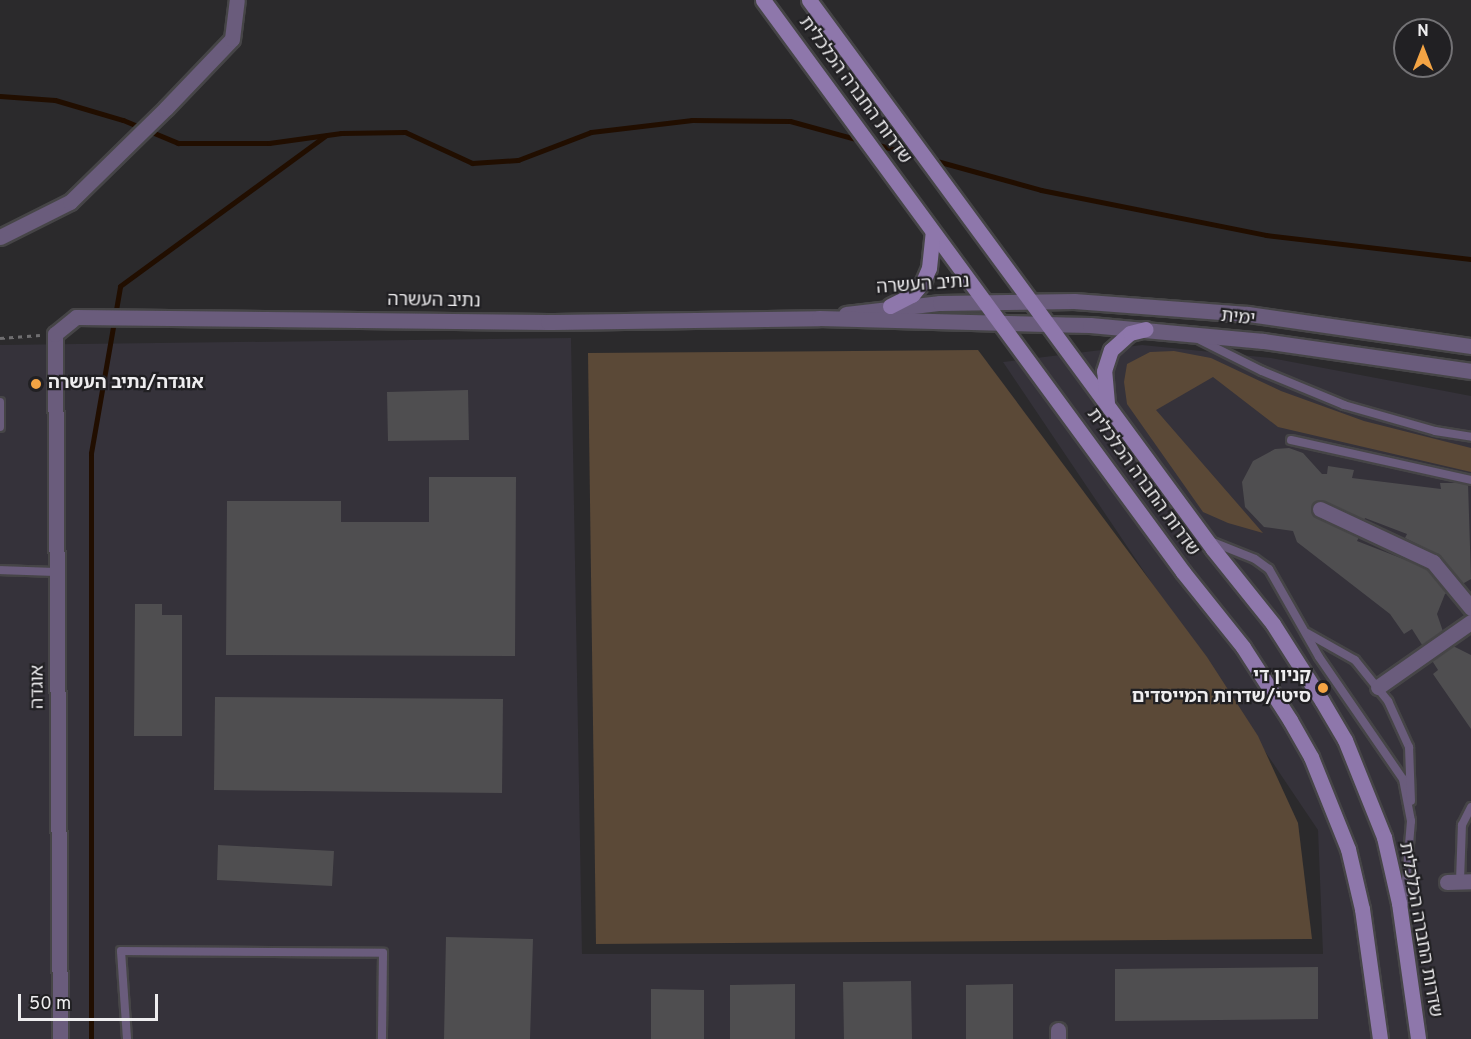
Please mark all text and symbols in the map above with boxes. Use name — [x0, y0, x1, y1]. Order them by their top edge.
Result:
street label: שדרות החברה הכלכלית — [793, 13, 915, 169]
north arrow — [1393, 18, 1453, 78]
text: N — [1417, 22, 1429, 42]
street label: נתיב העשרה — [876, 272, 970, 300]
street label: נתיב העשרה — [387, 290, 481, 314]
street label: ימית — [1220, 306, 1256, 332]
place label: אוגדה/נתיב העשרה — [48, 373, 204, 395]
marker: אוגדה/נתיב העשרה — [29, 377, 43, 391]
street label: שדרות החברה הכלכלית — [1081, 405, 1203, 561]
street label: אוגדה — [28, 665, 50, 709]
place label: קניון די סיטי/שדרות המייסדים — [1132, 667, 1311, 710]
marker: קניון די סיטי/שדרות המייסדים — [1316, 681, 1330, 695]
street label: שדרות החברה הכלכלית — [1393, 841, 1445, 1019]
scale bar — [21, 982, 160, 1020]
text: 50 m — [29, 993, 71, 1016]

